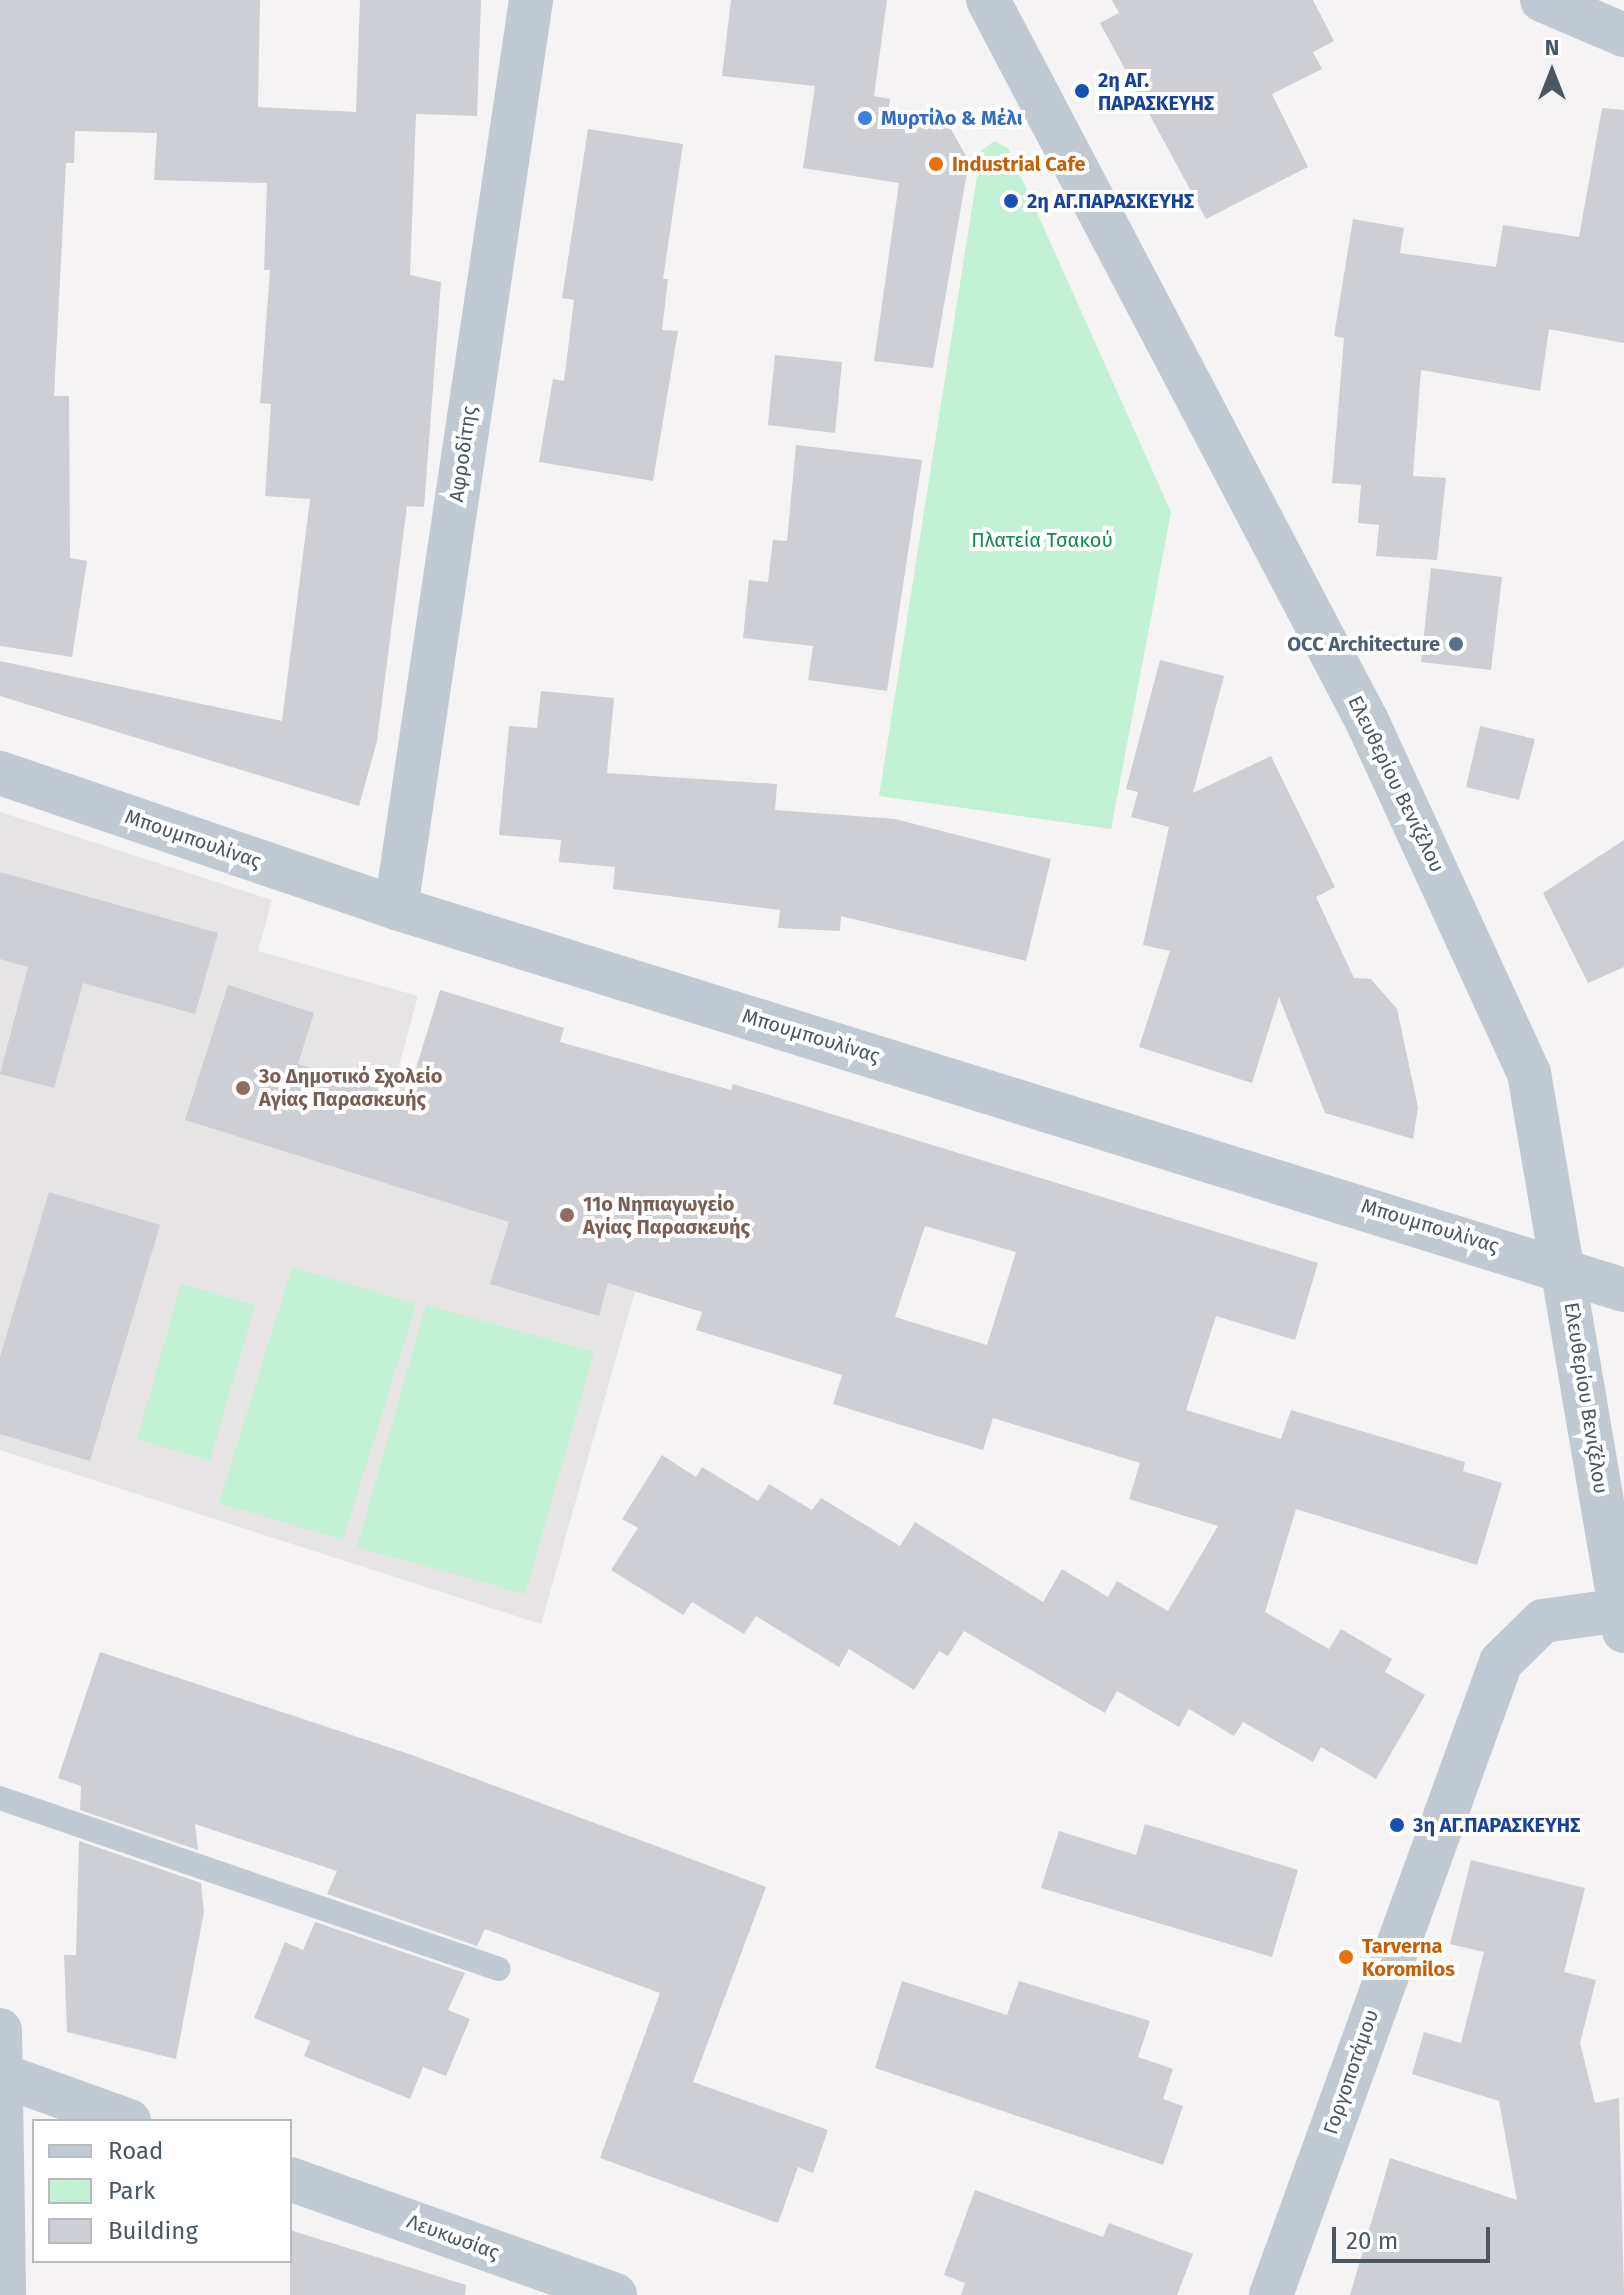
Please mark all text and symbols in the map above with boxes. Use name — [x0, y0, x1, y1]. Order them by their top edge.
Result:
north arrow — [1512, 32, 1592, 112]
text: N — [1545, 34, 1559, 61]
place label: 2η ΑΓ. ΠΑΡΑΣΚΕΥΗΣ — [1098, 68, 1214, 115]
marker: 2η ΑΓ. ΠΑΡΑΣΚΕΥΗΣ — [1073, 82, 1091, 100]
place label: Μυρτίλο & Μέλι — [881, 106, 1022, 130]
marker: Μυρτίλο & Μέλι — [856, 109, 874, 127]
place label: Industrial Cafe — [952, 152, 1086, 176]
marker: Industrial Cafe — [927, 155, 945, 173]
place label: 2η ΑΓ.ΠΑΡΑΣΚΕΥΗΣ — [1027, 189, 1194, 213]
marker: 2η ΑΓ.ΠΑΡΑΣΚΕΥΗΣ — [1002, 192, 1020, 210]
street label: Αφροδίτης — [444, 404, 482, 504]
park label: Πλατεία Τσακού — [971, 528, 1113, 552]
place label: OCC Architecture — [1287, 632, 1440, 656]
marker: OCC Architecture — [1447, 635, 1465, 653]
street label: Ελευθερίου Βενιζέλου — [1343, 692, 1449, 876]
street label: Μπουμπουλίνας — [122, 804, 264, 874]
street label: Μπουμπουλίνας — [739, 1004, 883, 1068]
place label: 3ο Δημοτικό Σχολείο Αγίας Παρασκευής — [259, 1064, 442, 1111]
marker: 3ο Δημοτικό Σχολείο Αγίας Παρασκευής — [234, 1079, 252, 1097]
place label: 11ο Νηπιαγωγείο Αγίας Παρασκευής — [583, 1192, 750, 1239]
street label: Μπουμπουλίνας — [1358, 1194, 1502, 1258]
marker: 11ο Νηπιαγωγείο Αγίας Παρασκευής — [558, 1206, 576, 1224]
street label: Ελευθερίου Βενιζέλου — [1559, 1301, 1613, 1495]
place label: 3η ΑΓ.ΠΑΡΑΣΚΕΥΗΣ — [1413, 1813, 1580, 1837]
marker: 3η ΑΓ.ΠΑΡΑΣΚΕΥΗΣ — [1388, 1816, 1406, 1834]
place label: Tarverna Koromilos — [1362, 1934, 1455, 1981]
marker: Tarverna Koromilos — [1337, 1948, 1355, 1966]
street label: Γοργοποτάμου — [1318, 2006, 1384, 2138]
legend — [32, 2119, 292, 2263]
text: Road — [108, 2137, 163, 2165]
text: Park — [108, 2177, 155, 2205]
street label: Λευκωσίας — [404, 2209, 502, 2265]
scale bar — [1336, 2211, 1494, 2261]
text: Building — [108, 2217, 198, 2245]
text: 20 m — [1346, 2227, 1398, 2255]

